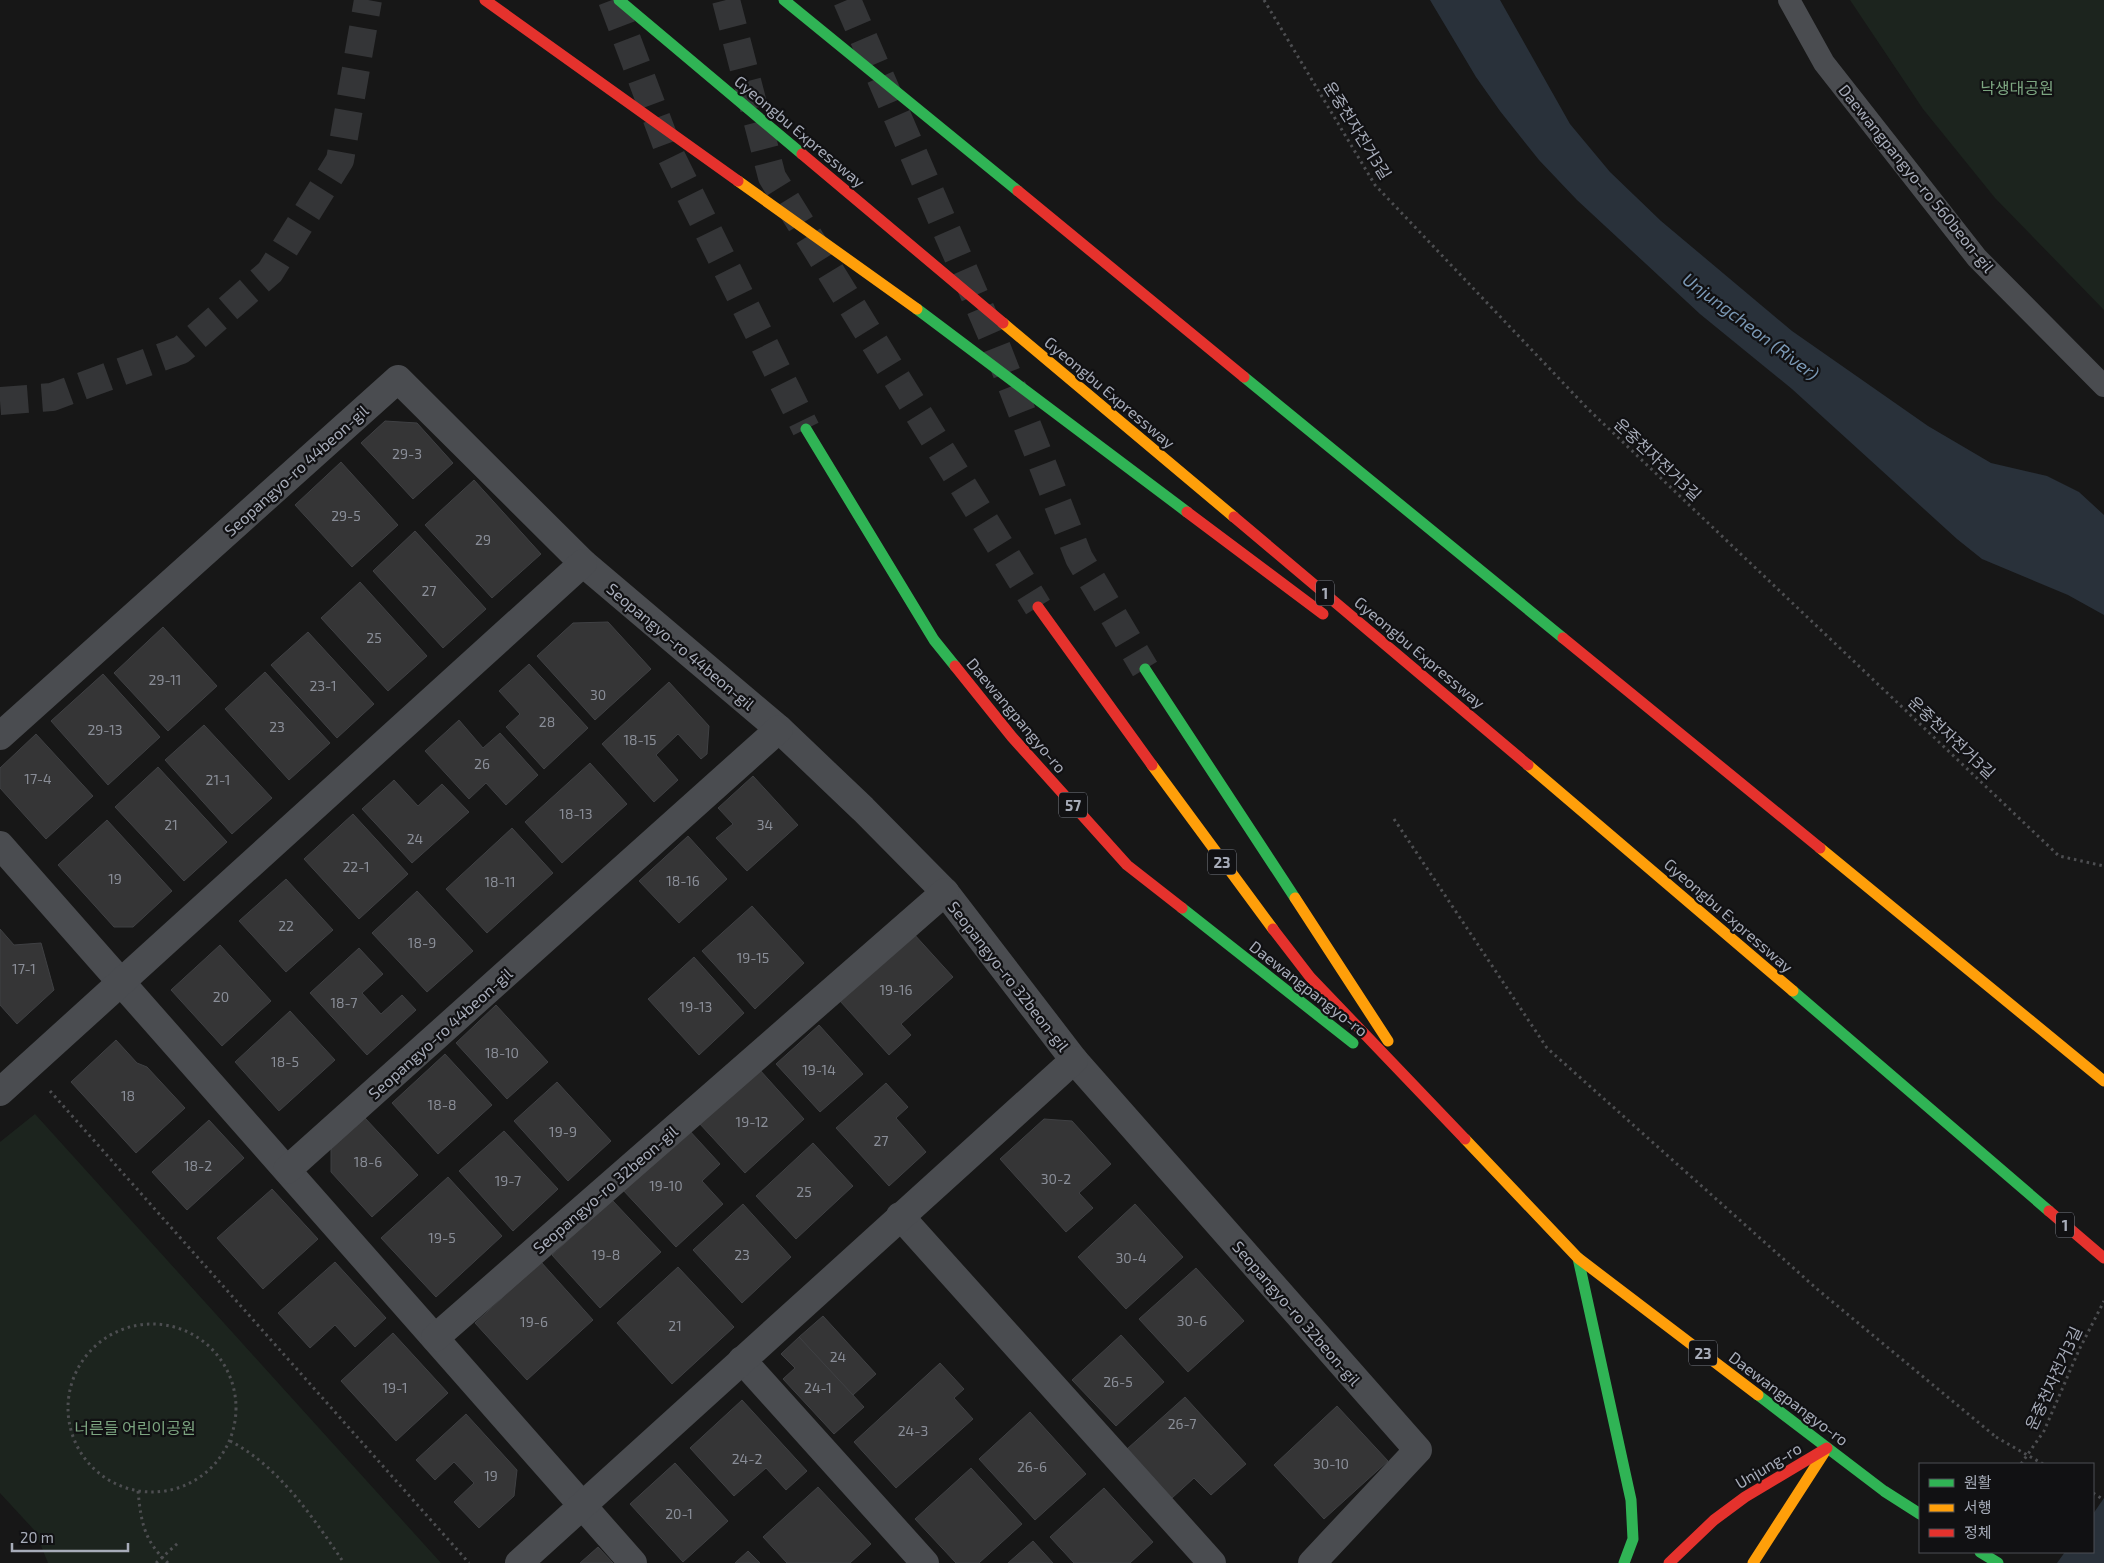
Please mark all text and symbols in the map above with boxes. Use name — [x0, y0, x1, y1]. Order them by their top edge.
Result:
street label: Gyeongbu Expressway — [731, 71, 869, 191]
street label: 운중천자전거3길 — [1320, 78, 1396, 182]
park label: 낙생대공원 — [1980, 78, 2054, 97]
street label: Daewangpangyo-ro 560beon-gil — [1835, 80, 1999, 276]
water label: Unjungcheon (River) — [1679, 268, 1824, 385]
street label: Gyeongbu Expressway — [1041, 332, 1179, 452]
street label: Seopangyo-ro 44beon-gil — [220, 400, 372, 540]
street label: 운중천자전거3길 — [1611, 414, 1705, 504]
house number: 29-3 — [392, 445, 422, 462]
house number: 29-5 — [331, 507, 361, 524]
house number: 29 — [475, 531, 491, 548]
street label: Seopangyo-ro 44beon-gil — [603, 579, 759, 714]
road number: 1 — [1316, 580, 1334, 606]
house number: 27 — [421, 582, 437, 599]
street label: Gyeongbu Expressway — [1351, 592, 1489, 712]
house number: 25 — [366, 629, 382, 646]
street label: Daewangpangyo-ro — [963, 654, 1071, 776]
house number: 29-11 — [149, 671, 181, 688]
house number: 23-1 — [309, 677, 337, 694]
house number: 30 — [590, 686, 606, 703]
street label: 운중천자전거3길 — [1905, 692, 1999, 782]
house number: 28 — [539, 713, 555, 730]
house number: 23 — [269, 718, 285, 735]
house number: 29-13 — [87, 721, 123, 738]
house number: 18-15 — [624, 731, 656, 748]
house number: 26 — [474, 755, 490, 772]
house number: 17-4 — [24, 770, 52, 787]
house number: 21-1 — [206, 771, 230, 788]
road number: 57 — [1059, 792, 1087, 818]
house number: 18-13 — [559, 805, 593, 822]
house number: 21 — [164, 816, 178, 833]
house number: 34 — [757, 816, 773, 833]
house number: 24 — [407, 830, 423, 847]
road number: 23 — [1208, 850, 1236, 874]
street label: Gyeongbu Expressway — [1661, 854, 1798, 976]
house number: 22-1 — [342, 858, 370, 875]
house number: 19 — [108, 870, 122, 887]
house number: 18-16 — [666, 872, 700, 889]
house number: 18-11 — [484, 873, 516, 890]
street label: Seopangyo-ro 32beon-gil — [944, 897, 1074, 1055]
house number: 22 — [278, 917, 294, 934]
house number: 18-9 — [408, 934, 436, 951]
street label: Daewangpangyo-ro — [1246, 936, 1372, 1040]
house number: 19-15 — [737, 949, 769, 966]
house number: 17-1 — [12, 960, 36, 977]
street label: Seopangyo-ro 44beon-gil — [364, 963, 516, 1103]
house number: 19-16 — [880, 981, 913, 998]
house number: 20 — [213, 988, 229, 1005]
house number: 18-7 — [331, 994, 357, 1011]
house number: 19-13 — [680, 998, 712, 1015]
house number: 18-10 — [485, 1044, 519, 1061]
house number: 18-5 — [271, 1053, 299, 1070]
house number: 19-14 — [802, 1061, 836, 1078]
house number: 18 — [121, 1087, 135, 1104]
house number: 18-8 — [428, 1096, 456, 1113]
house number: 19-12 — [736, 1113, 769, 1130]
street label: Seopangyo-ro 32beon-gil — [529, 1121, 681, 1257]
house number: 19-9 — [549, 1123, 577, 1140]
house number: 27 — [873, 1132, 889, 1149]
house number: 18-6 — [354, 1153, 382, 1170]
house number: 18-2 — [184, 1157, 212, 1174]
house number: 30-2 — [1041, 1170, 1071, 1187]
house number: 19-7 — [495, 1172, 521, 1189]
house number: 19-10 — [649, 1177, 683, 1194]
house number: 25 — [796, 1183, 812, 1200]
road number: 1 — [2056, 1212, 2074, 1238]
house number: 19-5 — [428, 1229, 456, 1246]
street label: Seopangyo-ro 32beon-gil — [1229, 1237, 1365, 1389]
house number: 19-8 — [592, 1246, 620, 1263]
house number: 23 — [734, 1246, 750, 1263]
house number: 30-4 — [1115, 1249, 1147, 1266]
house number: 30-6 — [1177, 1312, 1207, 1329]
house number: 19-6 — [520, 1313, 548, 1330]
house number: 21 — [668, 1317, 682, 1334]
street label: 운중천자전거3길 — [2021, 1323, 2085, 1433]
road number: 23 — [1689, 1340, 1717, 1366]
street label: Daewangpangyo-ro — [1726, 1347, 1852, 1449]
house number: 24 — [830, 1348, 846, 1365]
house number: 26-5 — [1103, 1373, 1133, 1390]
house number: 19-1 — [383, 1379, 408, 1396]
house number: 24-1 — [804, 1379, 832, 1396]
house number: 26-7 — [1168, 1415, 1196, 1432]
park label: 너른들 어린이공원 — [74, 1418, 196, 1437]
house number: 24-3 — [898, 1422, 928, 1439]
street label: Unjung-ro — [1731, 1438, 1805, 1493]
house number: 24-2 — [732, 1450, 762, 1467]
house number: 30-10 — [1313, 1455, 1349, 1472]
house number: 26-6 — [1017, 1458, 1047, 1475]
legend — [1919, 1463, 2094, 1553]
house number: 19 — [484, 1467, 498, 1484]
text: 원활 — [1964, 1473, 1992, 1491]
text: 서행 — [1964, 1498, 1992, 1516]
house number: 20-1 — [665, 1505, 693, 1522]
scale bar — [12, 1520, 129, 1552]
text: 정체 — [1964, 1523, 1992, 1541]
text: 20 m — [20, 1528, 54, 1546]

